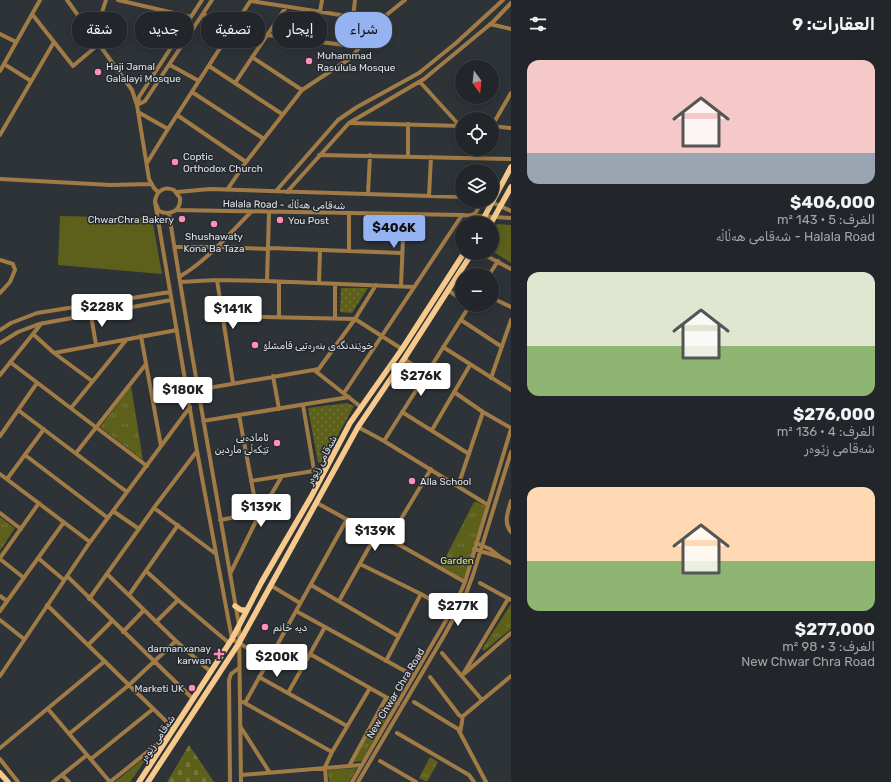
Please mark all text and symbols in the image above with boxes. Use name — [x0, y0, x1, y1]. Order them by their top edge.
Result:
chip: شقة — [72, 12, 127, 48]
chip: جديد — [135, 12, 193, 48]
chip: تصفية — [201, 12, 265, 48]
chip: إيجار — [273, 12, 327, 48]
chip: شراء — [335, 12, 392, 48]
icon: filters — [527, 13, 549, 35]
text: العقارات: 9 — [792, 14, 875, 34]
place label: Muhammad Rasulula Mosque — [317, 50, 396, 74]
marker: Muhammad Rasulula Mosque — [304, 56, 314, 66]
north arrow — [455, 60, 499, 104]
map controls — [455, 60, 499, 312]
place label: Haji Jamal Galalayi Mosque — [106, 61, 181, 85]
marker: Haji Jamal Galalayi Mosque — [93, 67, 103, 77]
icon: home — [665, 86, 737, 158]
button: locate — [455, 112, 499, 156]
place label: Coptic Orthodox Church — [183, 151, 263, 175]
marker: Coptic Orthodox Church — [170, 157, 180, 167]
button: layers — [455, 164, 499, 208]
text: $406,000 — [790, 192, 875, 212]
street label: Halala Road - شەقامی هەڵاڵە — [223, 197, 345, 212]
text: الغرف: 5 · 143 m² — [777, 212, 875, 227]
place label: ChwarChra Bakery — [88, 214, 174, 226]
marker: ChwarChra Bakery — [177, 214, 187, 224]
marker: You Post — [275, 215, 285, 225]
place label: You Post — [288, 215, 329, 227]
pin: $406K — [366, 215, 422, 249]
button: + — [455, 216, 499, 260]
marker: Shushawaty Kona Ba Taza — [209, 219, 219, 229]
text: $406K — [372, 220, 416, 235]
text: Halala Road - شەقامی هەڵاڵە — [716, 229, 875, 244]
place label: Shushawaty Kona Ba Taza — [184, 231, 244, 255]
button: − — [455, 268, 499, 312]
pin: $228K — [74, 294, 130, 328]
pin: $141K — [205, 296, 261, 330]
icon: home — [665, 298, 737, 370]
text: $228K — [80, 299, 124, 314]
text: $141K — [214, 301, 252, 316]
marker: خوێندنگەی بنەرەتیی قامشلۆ — [250, 340, 260, 350]
place label: خوێندنگەی بنەرەتیی قامشلۆ — [263, 340, 373, 352]
pin: $276K — [393, 363, 449, 397]
text: $276K — [400, 368, 442, 383]
pin: $180K — [155, 377, 211, 411]
text: $180K — [162, 382, 204, 397]
text: $276,000 — [793, 404, 875, 424]
text: الغرف: 4 · 136 m² — [777, 424, 875, 439]
place label: ئامادەیی تێکەڵی ماردین — [215, 432, 269, 456]
street label: شەقامی زێوەر — [303, 434, 340, 488]
marker: ئامادەیی تێکەڵی ماردین — [272, 438, 282, 448]
text: شەقامی زێوەر — [805, 441, 875, 456]
marker: Alla School — [407, 476, 417, 486]
place label: Alla School — [420, 476, 471, 488]
pin: $139K — [233, 494, 289, 528]
text: $139K — [241, 499, 281, 514]
icon: home — [665, 513, 737, 585]
pin: $139K — [347, 518, 403, 552]
text: $139K — [355, 523, 395, 538]
park label: Garden — [440, 555, 474, 567]
pin: $277K — [430, 593, 486, 627]
text: $277K — [438, 598, 478, 613]
text: $277,000 — [795, 619, 875, 639]
marker: دیە خانم — [260, 622, 270, 632]
place label: دیە خانم — [273, 622, 308, 634]
text: الغرف: 3 · 98 m² — [782, 639, 875, 654]
place label: darmanxanay karwan — [147, 643, 211, 667]
pin: $200K — [249, 644, 305, 678]
street label: New Chwar Chra Road — [364, 646, 428, 741]
marker: darmanxanay karwan — [214, 649, 224, 659]
text: $200K — [255, 649, 299, 664]
text: New Chwar Chra Road — [741, 654, 875, 669]
place label: Marketi UK — [134, 683, 184, 695]
marker: Marketi UK — [187, 683, 197, 693]
street label: شەقامی زێوەر — [137, 713, 178, 765]

